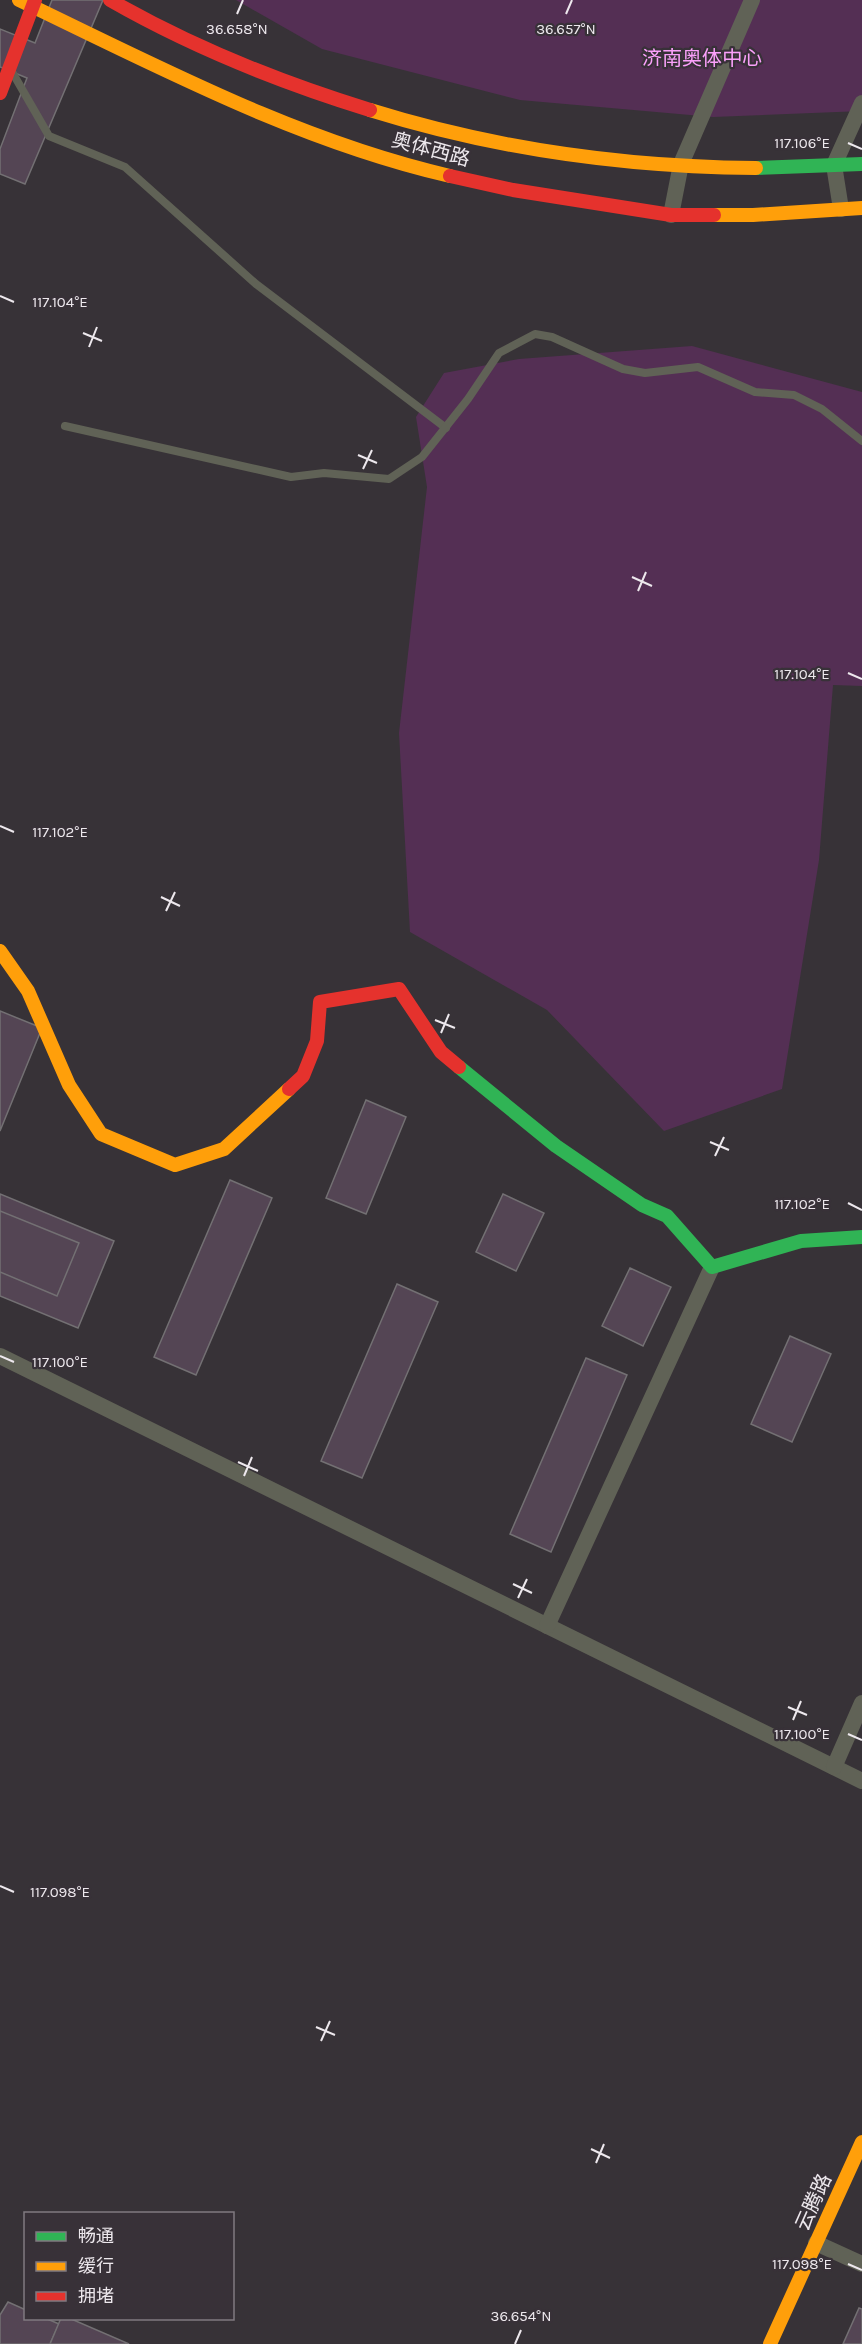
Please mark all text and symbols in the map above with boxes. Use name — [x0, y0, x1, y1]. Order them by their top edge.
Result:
text: 36.658°N — [206, 20, 268, 38]
text: 36.657°N — [536, 20, 596, 38]
park label: 济南奥体中心 — [642, 47, 762, 70]
street label: 奥体西路 — [389, 128, 472, 171]
text: 117.106°E — [774, 134, 830, 152]
text: 117.104°E — [32, 293, 88, 311]
text: 117.104°E — [774, 665, 830, 683]
text: 117.102°E — [32, 823, 88, 841]
text: 117.102°E — [774, 1195, 830, 1213]
text: 117.100°E — [32, 1353, 88, 1371]
text: 117.100°E — [774, 1725, 830, 1743]
text: 117.098°E — [30, 1883, 90, 1901]
street label: 云腾路 — [791, 2170, 836, 2234]
legend — [24, 2212, 234, 2320]
text: 畅通 — [78, 2225, 114, 2247]
text: 缓行 — [78, 2255, 114, 2277]
text: 117.098°E — [772, 2255, 832, 2273]
text: 拥堵 — [78, 2285, 114, 2307]
text: 36.654°N — [491, 2307, 551, 2325]

